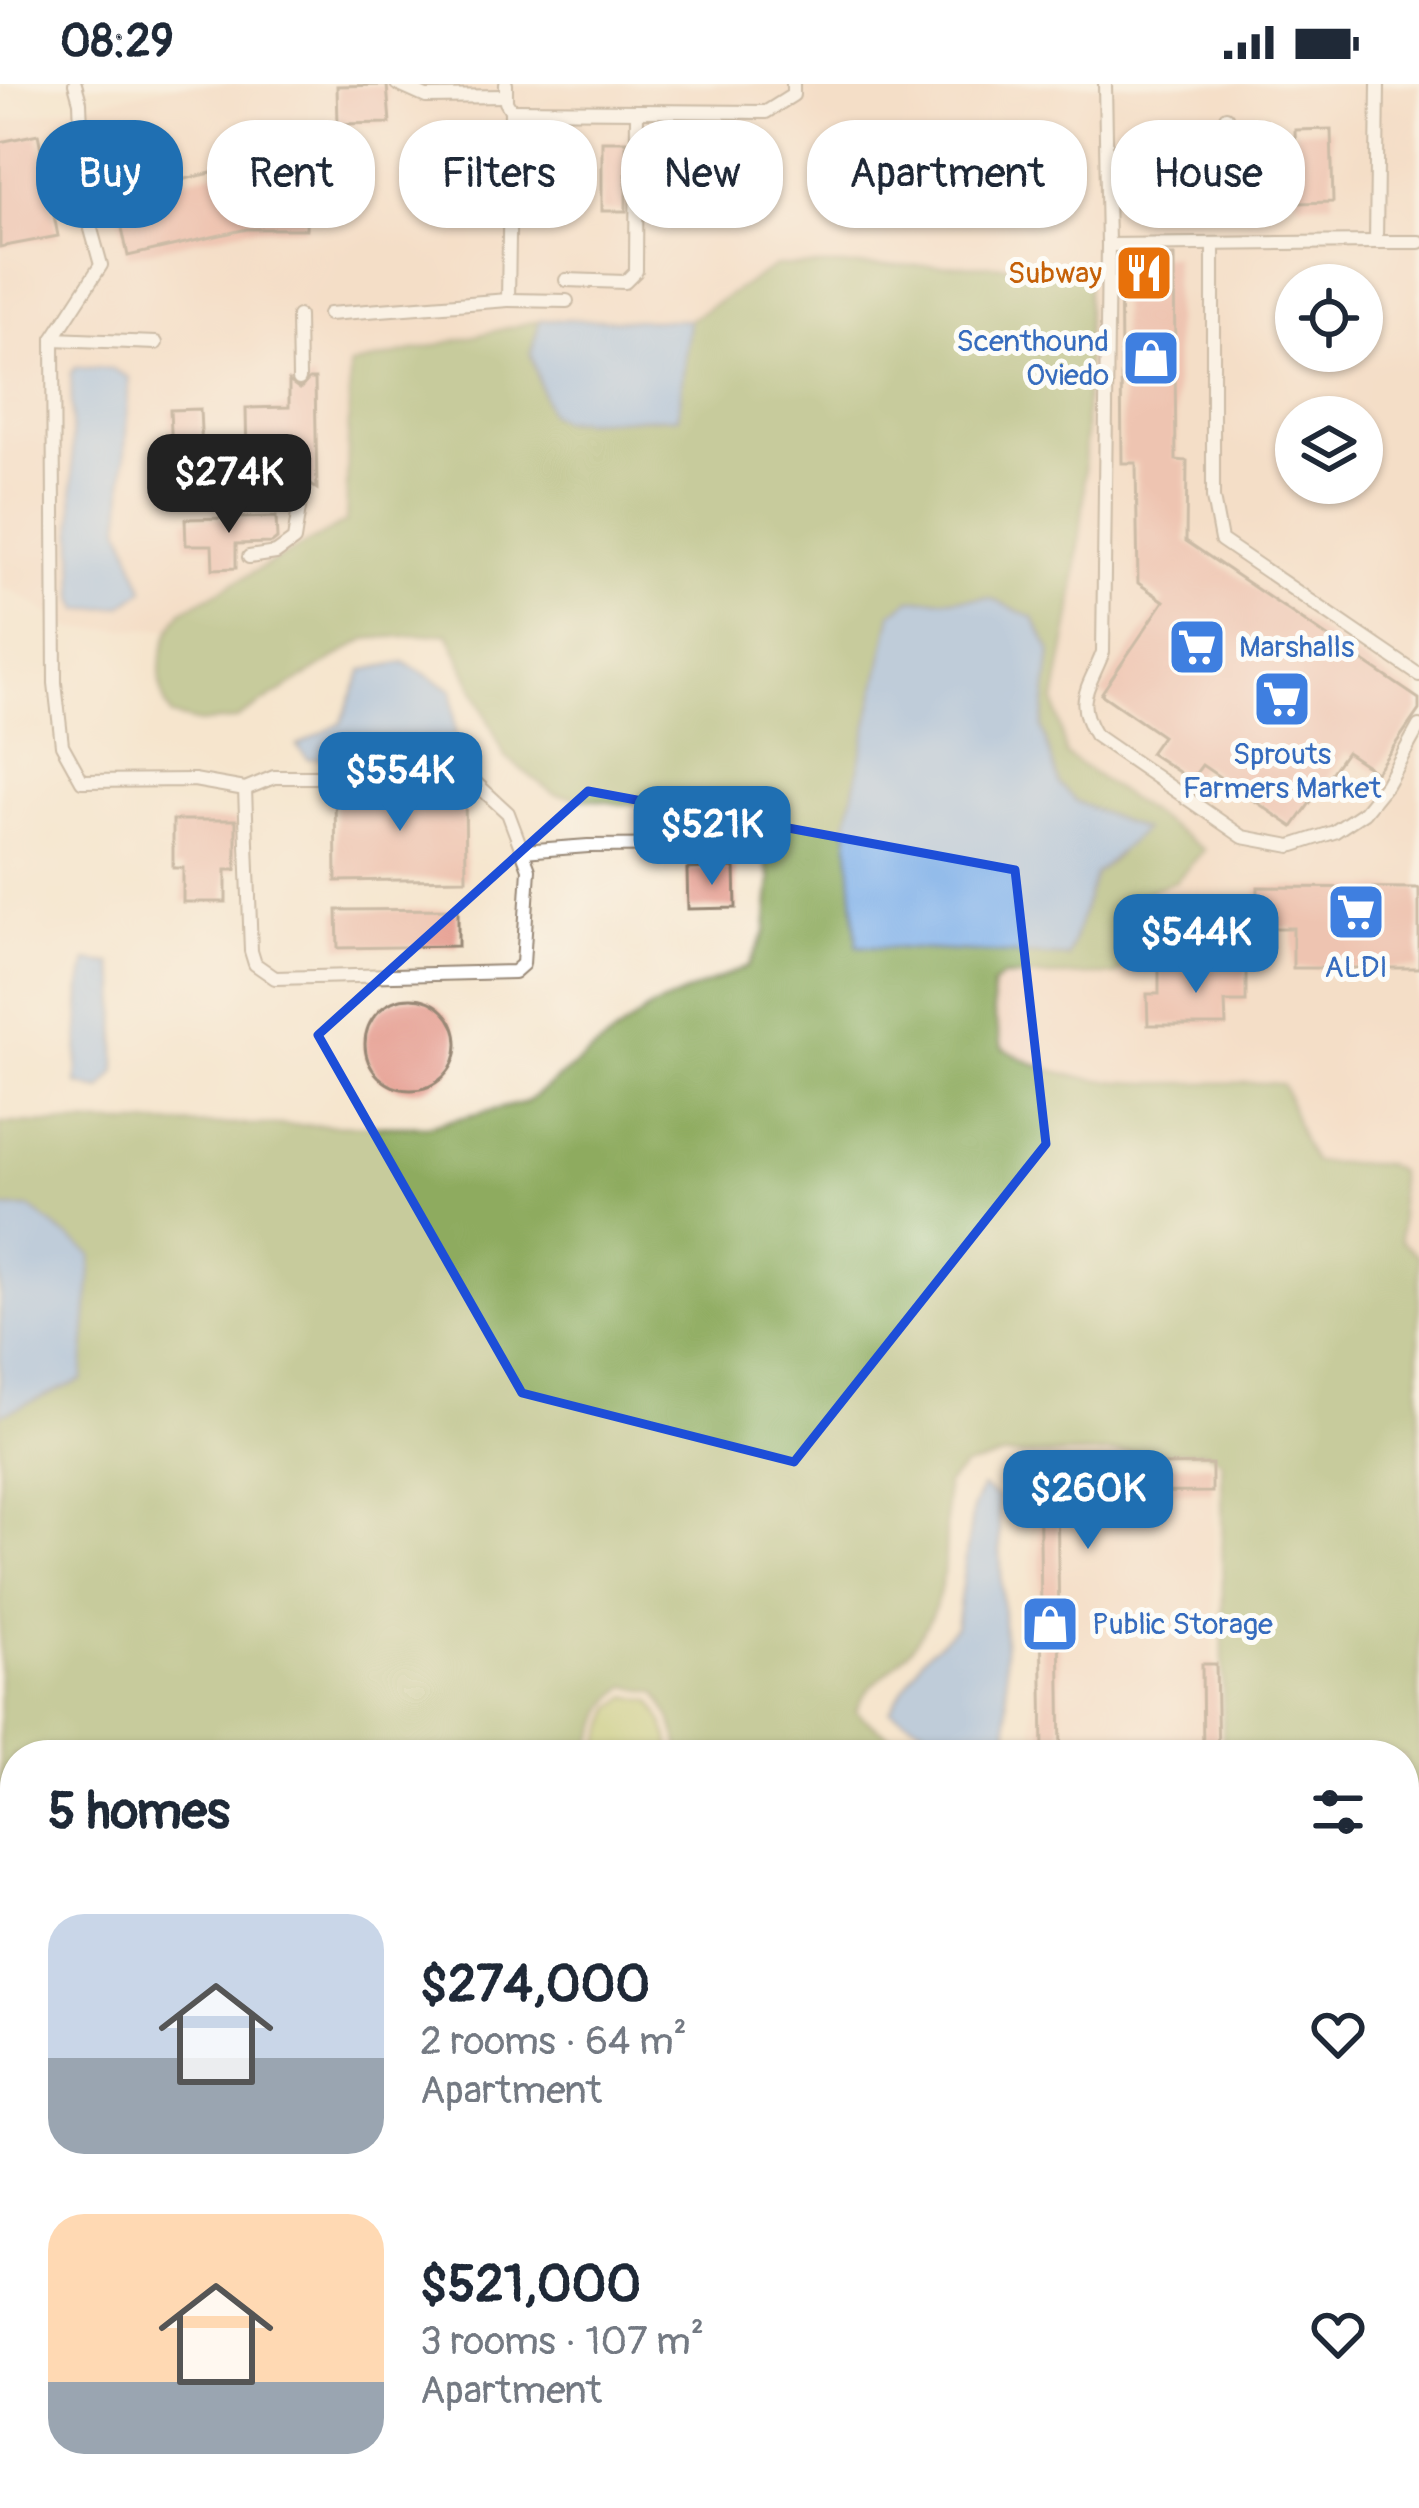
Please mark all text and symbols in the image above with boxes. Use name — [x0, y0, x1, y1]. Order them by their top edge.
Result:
text: 08:29 — [60, 14, 174, 70]
chip: Buy — [36, 120, 183, 228]
chip: Rent — [207, 120, 375, 228]
chip: Filters — [399, 120, 597, 228]
chip: New — [621, 120, 783, 228]
chip: Apartment — [807, 120, 1087, 228]
chip: House — [1111, 120, 1305, 228]
restaurant icon: Subway — [1113, 242, 1175, 304]
place label: Subway — [1008, 255, 1102, 292]
map controls — [1275, 264, 1383, 504]
button: locate — [1275, 264, 1383, 372]
place label: Scenthound Oviedo — [956, 323, 1109, 394]
shop icon: Scenthound Oviedo — [1120, 327, 1182, 389]
button: layers — [1275, 396, 1383, 504]
pin: $274K — [145, 434, 313, 536]
text: $274K — [174, 448, 284, 497]
supermarket icon: Marshalls — [1166, 616, 1228, 678]
place label: Marshalls — [1239, 629, 1354, 666]
supermarket icon: Sprouts Farmers Market — [1251, 668, 1313, 730]
pin: $554K — [316, 732, 484, 834]
place label: Sprouts Farmers Market — [1183, 736, 1382, 807]
text: $554K — [345, 746, 455, 795]
pin: $521K — [628, 786, 796, 888]
text: $521K — [661, 800, 763, 849]
supermarket icon: ALDI — [1325, 881, 1387, 943]
pin: $544K — [1112, 894, 1280, 996]
text: $544K — [1140, 908, 1252, 957]
place label: ALDI — [1324, 949, 1388, 986]
pin: $260K — [1004, 1450, 1172, 1552]
text: $260K — [1030, 1464, 1146, 1513]
shop icon: Public Storage — [1019, 1593, 1081, 1655]
place label: Public Storage — [1092, 1606, 1273, 1643]
icon: filters — [1305, 1779, 1371, 1845]
text: 5 homes — [48, 1780, 230, 1844]
text: $274,000 — [420, 1953, 650, 2017]
icon: home — [144, 1962, 288, 2106]
icon: heart — [1305, 2001, 1371, 2067]
text: 2 rooms · 64 m² — [420, 2017, 687, 2066]
text: Apartment — [420, 2066, 602, 2115]
text: $521,000 — [420, 2253, 641, 2317]
icon: home — [144, 2262, 288, 2406]
icon: heart — [1305, 2301, 1371, 2367]
text: 3 rooms · 107 m² — [420, 2317, 704, 2366]
text: Apartment — [420, 2366, 602, 2415]

